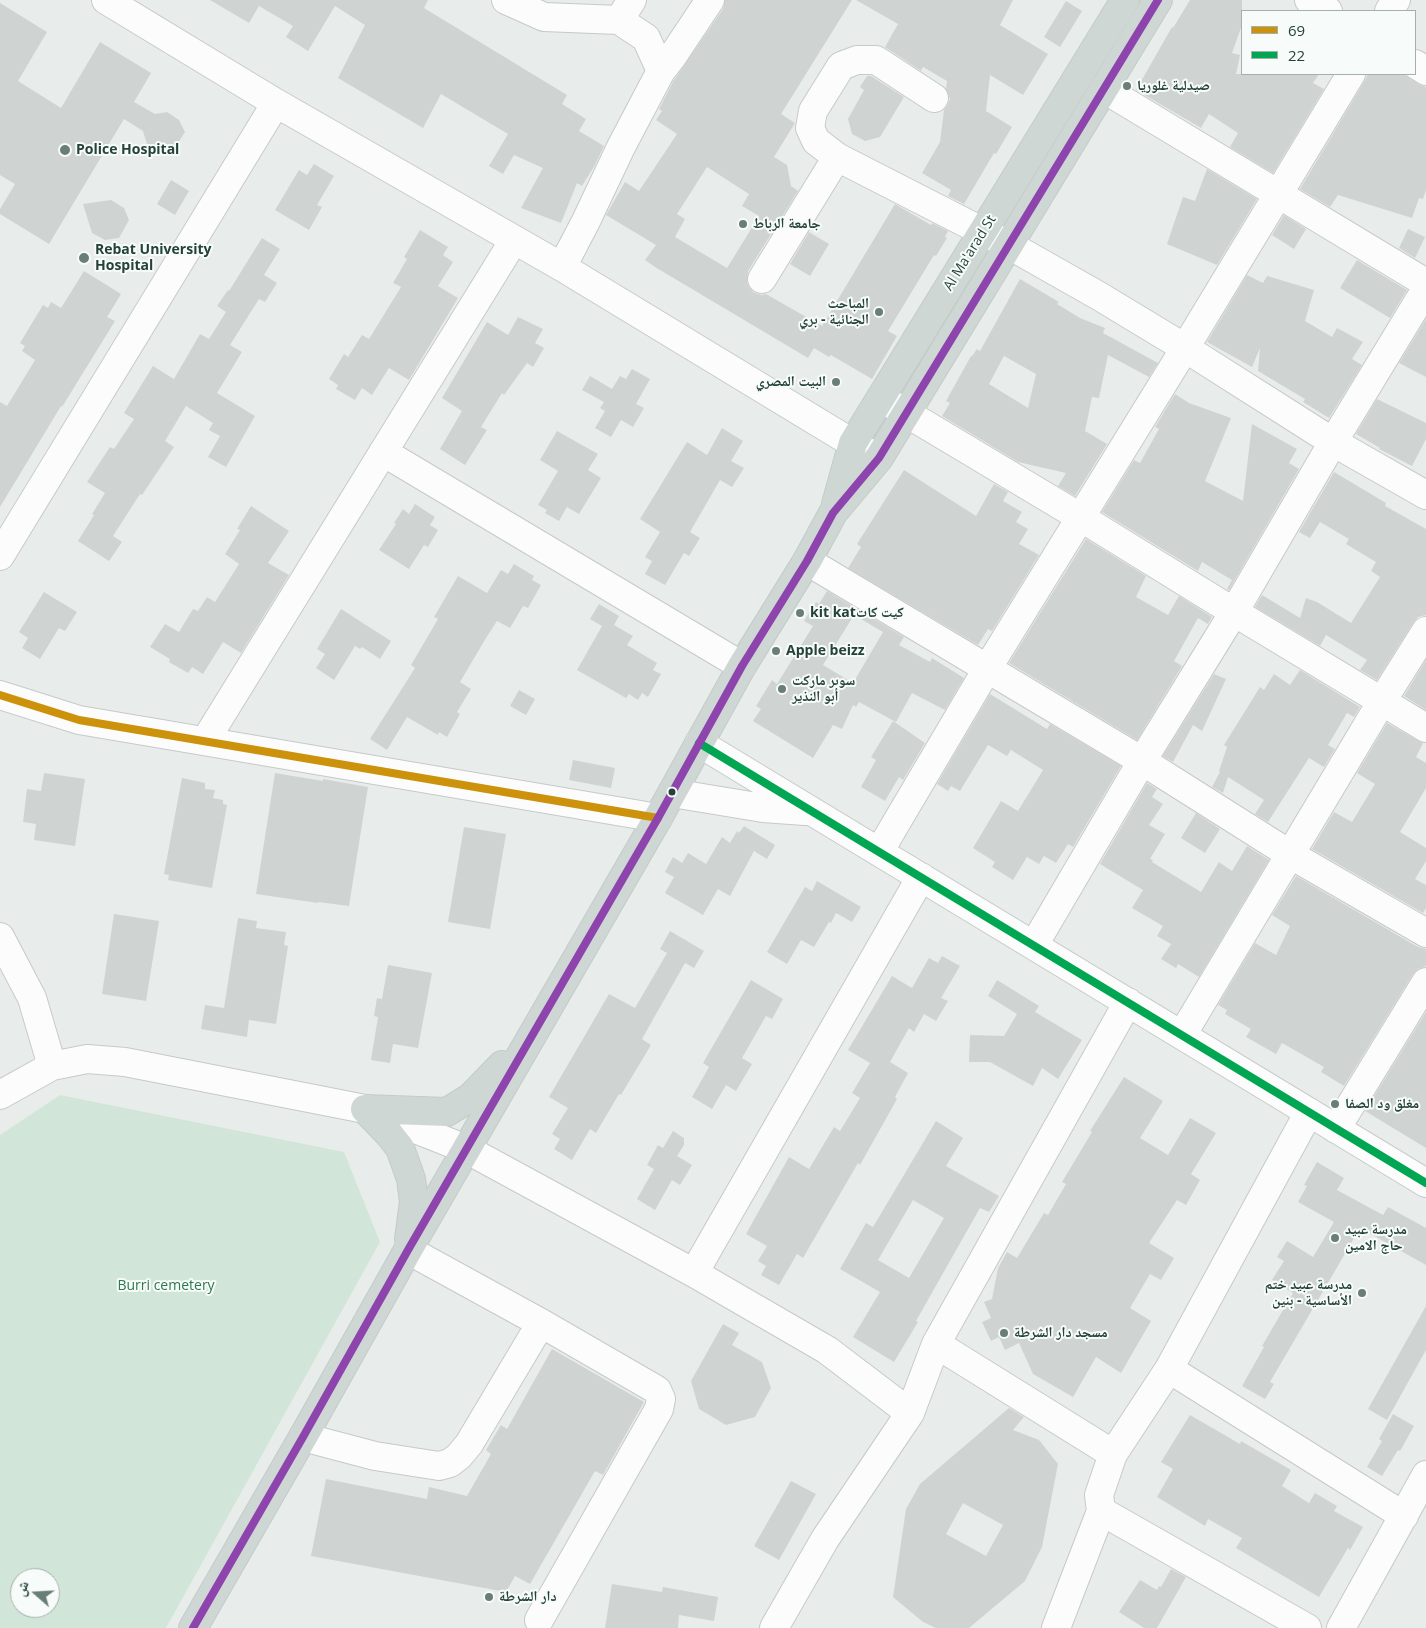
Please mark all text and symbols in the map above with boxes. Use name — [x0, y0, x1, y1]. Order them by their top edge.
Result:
legend — [1241, 10, 1416, 75]
text: 69 — [1288, 20, 1305, 40]
text: 22 — [1288, 45, 1305, 65]
place label: صيدلية غلوريا — [1137, 78, 1210, 94]
marker: صيدلية غلوريا — [1121, 80, 1133, 92]
place label: Police Hospital — [76, 142, 179, 158]
marker: Police Hospital — [58, 143, 72, 157]
street label: Al Ma'arad St — [940, 212, 1000, 294]
place label: جامعة الرباط — [753, 216, 821, 232]
marker: جامعة الرباط — [737, 218, 749, 230]
place label: Rebat University Hospital — [95, 242, 211, 274]
marker: Rebat University Hospital — [77, 251, 91, 265]
place label: المباحث الجنائية - بري — [799, 296, 869, 328]
marker: المباحث الجنائية - بري — [873, 306, 885, 318]
place label: البيت المصري — [756, 374, 826, 390]
marker: البيت المصري — [830, 376, 842, 388]
place label: kit katكيت كات — [810, 605, 904, 621]
marker: kit katكيت كات — [794, 607, 806, 619]
place label: Apple beizz — [786, 643, 865, 659]
marker: Apple beizz — [770, 645, 782, 657]
place label: سوبر ماركت أبو النذير — [792, 673, 855, 706]
marker: سوبر ماركت أبو النذير — [776, 683, 788, 695]
unlabelled marker — [667, 787, 677, 797]
place label: مغلق ود الصفا — [1345, 1096, 1419, 1112]
marker: مغلق ود الصفا — [1329, 1098, 1341, 1110]
place label: مدرسة عبيد حاج الامين — [1345, 1222, 1407, 1254]
marker: مدرسة عبيد حاج الامين — [1329, 1232, 1341, 1244]
place label: مدرسة عبيد ختم الأساسية - بنين — [1265, 1277, 1352, 1310]
park label: Burri cemetery — [117, 1278, 215, 1294]
marker: مدرسة عبيد ختم الأساسية - بنين — [1356, 1287, 1368, 1299]
place label: مسجد دار الشرطة — [1014, 1325, 1108, 1341]
marker: مسجد دار الشرطة — [998, 1327, 1010, 1339]
north arrow — [10, 1568, 60, 1618]
text: ش — [10, 1578, 33, 1598]
place label: دار الشرطة — [499, 1589, 557, 1605]
marker: دار الشرطة — [483, 1591, 495, 1603]

